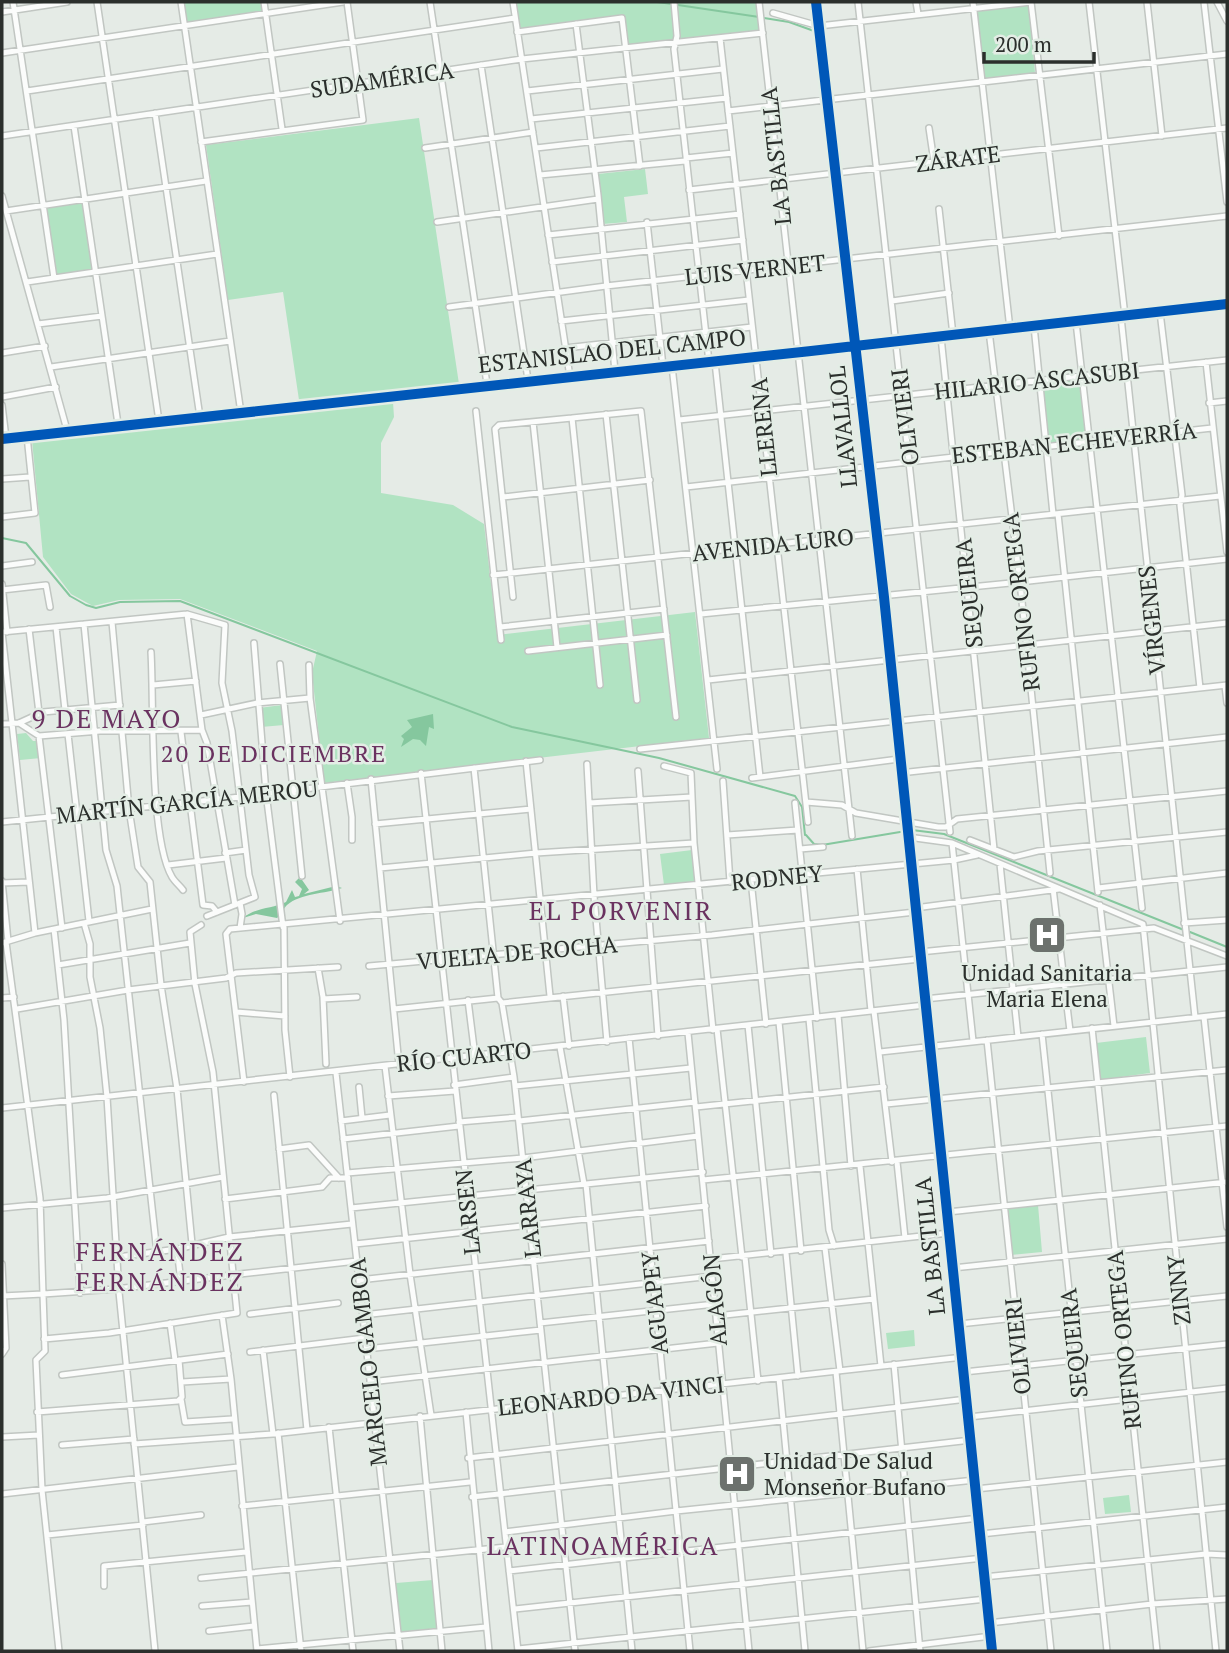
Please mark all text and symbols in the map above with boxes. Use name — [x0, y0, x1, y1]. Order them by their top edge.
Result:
scale bar — [984, 21, 1094, 65]
text: 200 m — [995, 30, 1052, 58]
street label: SUDAMÉRICA — [308, 54, 456, 105]
street label: LA BASTILLA — [753, 85, 798, 227]
street label: ZÁRATE — [914, 138, 1002, 179]
street label: LUIS VERNET — [683, 247, 827, 292]
street label: ESTANISLAO DEL CAMPO — [477, 321, 747, 380]
street label: HILARIO ASCASUBI — [933, 354, 1141, 407]
street label: LLAVALLOL — [821, 364, 864, 489]
street label: OLIVIERI — [883, 367, 926, 467]
street label: LLERENA — [743, 376, 784, 478]
street label: ESTEBAN ECHEVERRÍA — [950, 414, 1198, 471]
street label: RUFINO ORTEGA — [994, 511, 1047, 693]
street label: AVENIDA LURO — [691, 521, 855, 568]
street label: SEQUEIRA — [947, 536, 990, 649]
street label: VÍRGENES — [1130, 564, 1173, 676]
district label: 9 DE MAYO — [32, 701, 182, 735]
district label: 20 DE DICIEMBRE — [161, 737, 387, 769]
street label: MARTÍN GARCÍA MEROU — [55, 772, 320, 831]
street label: RODNEY — [729, 857, 825, 898]
district label: EL PORVENIR — [529, 893, 713, 927]
hospital icon: Unidad Sanitaria Maria Elena — [1026, 914, 1068, 956]
street label: VUELTA DE ROCHA — [415, 928, 619, 977]
place label: Unidad Sanitaria Maria Elena — [962, 957, 1133, 1014]
street label: RÍO CUARTO — [395, 1034, 533, 1079]
street label: LARRAYA — [507, 1157, 548, 1259]
street label: LARSEN — [448, 1168, 487, 1256]
street label: LA BASTILLA — [907, 1175, 952, 1317]
district label: FERNÁNDEZ FERNÁNDEZ — [75, 1234, 245, 1298]
street label: RUFINO ORTEGA — [1099, 1249, 1148, 1431]
street label: AGUAPEY — [634, 1250, 675, 1356]
street label: ALAGÓN — [695, 1252, 734, 1347]
street label: ZINNY — [1159, 1253, 1198, 1327]
street label: MARCELO GAMBOA — [341, 1256, 394, 1468]
street label: SEQUEIRA — [1052, 1286, 1095, 1399]
street label: OLIVIERI — [997, 1296, 1038, 1396]
street label: LEONARDO DA VINCI — [496, 1368, 726, 1423]
place label: Unidad De Salud Monseñor Bufano — [764, 1445, 946, 1502]
hospital icon: Unidad De Salud Monseñor Bufano — [716, 1453, 758, 1495]
district label: LATINOAMÉRICA — [486, 1528, 720, 1562]

